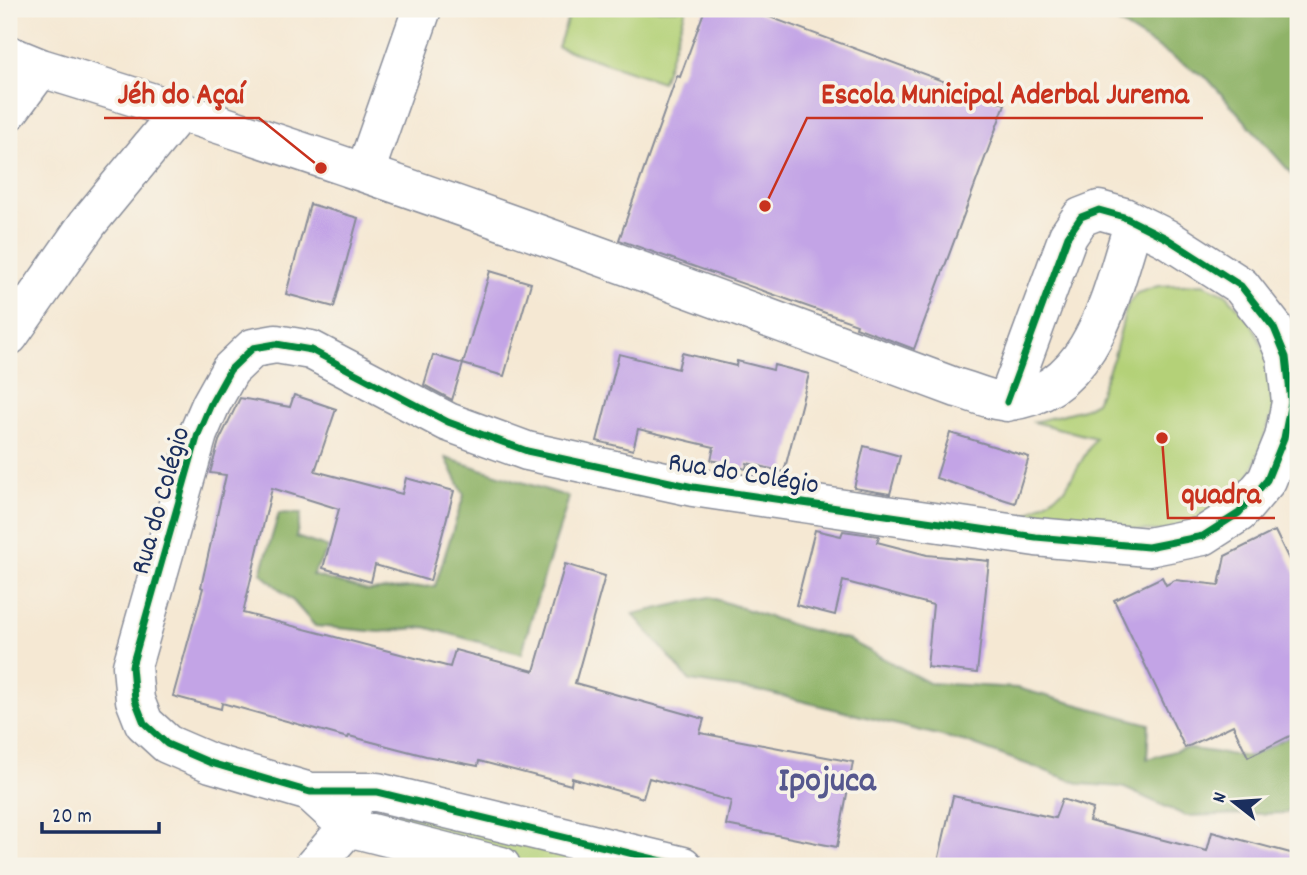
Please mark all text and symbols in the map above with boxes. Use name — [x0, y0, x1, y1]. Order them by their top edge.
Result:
callout: Jéh do Açaí — [104, 67, 259, 118]
callout: Escola Municipal Aderbal Jurema — [807, 67, 1203, 118]
text: Jéh do Açaí — [118, 76, 247, 119]
text: Escola Municipal Aderbal Jurema — [821, 76, 1190, 119]
street label: Rua do Colégio — [123, 423, 203, 580]
street label: Rua do Colégio — [665, 444, 821, 508]
callout: quadra — [1168, 467, 1275, 518]
text: quadra — [1181, 476, 1262, 519]
district label: Ipojuca — [778, 758, 877, 808]
north arrow — [1198, 766, 1268, 836]
text: N — [1207, 790, 1235, 806]
scale bar — [42, 791, 159, 835]
text: 20 m — [52, 803, 92, 833]

